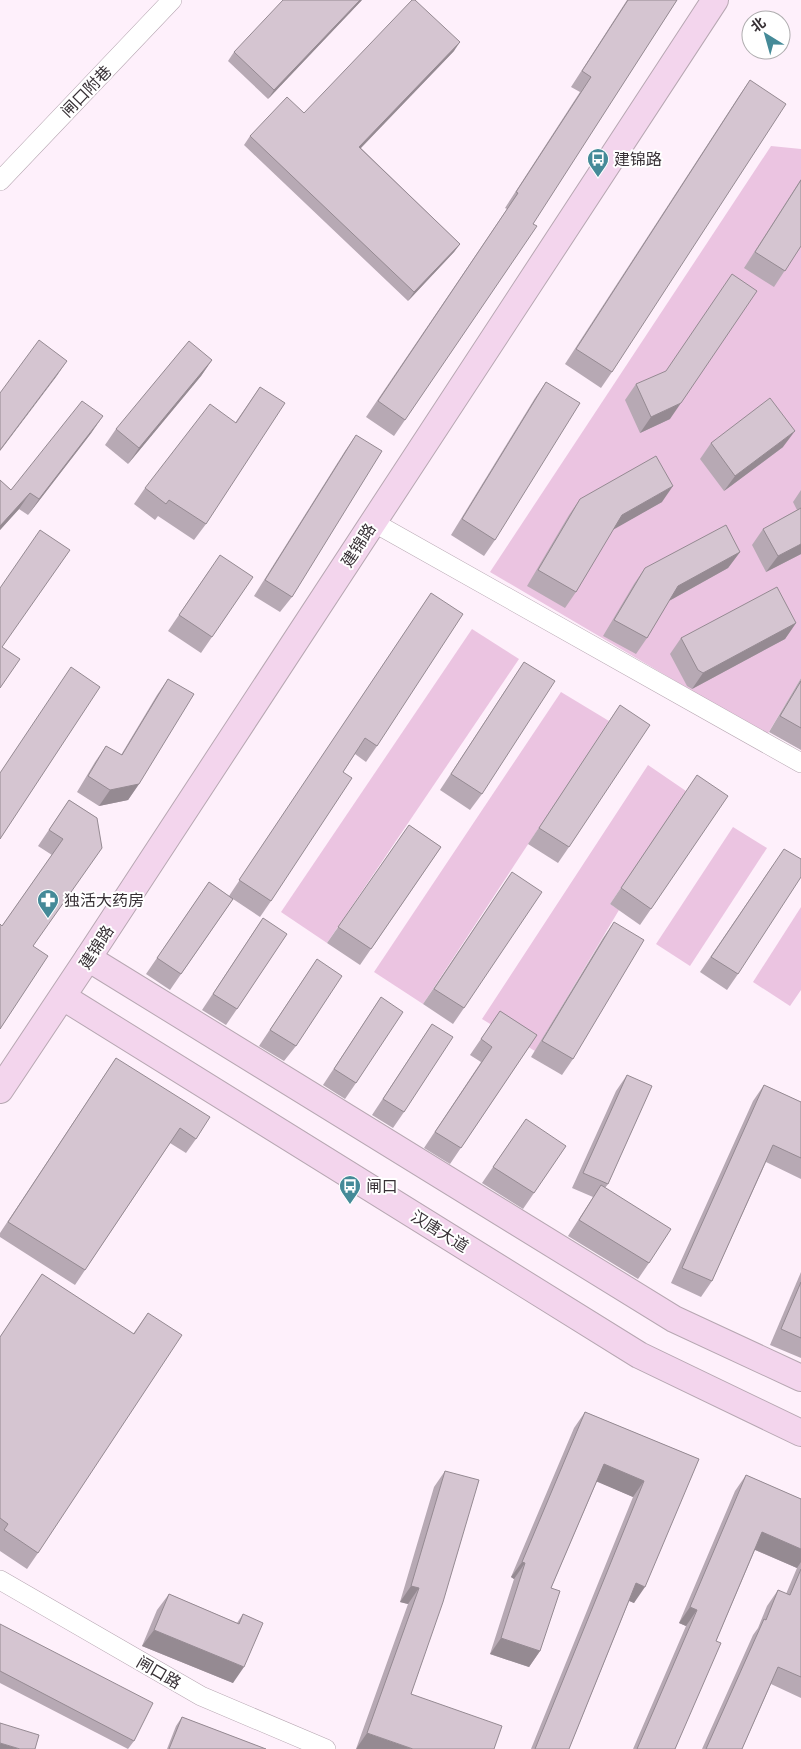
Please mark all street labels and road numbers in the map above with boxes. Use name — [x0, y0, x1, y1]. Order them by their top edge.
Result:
street label: 闸口附巷 — [58, 62, 115, 120]
street label: 建锦路 — [338, 521, 379, 570]
street label: 建锦路 — [76, 923, 117, 972]
street label: 汉唐大道 — [408, 1207, 471, 1256]
street label: 闸口路 — [134, 1653, 184, 1692]

